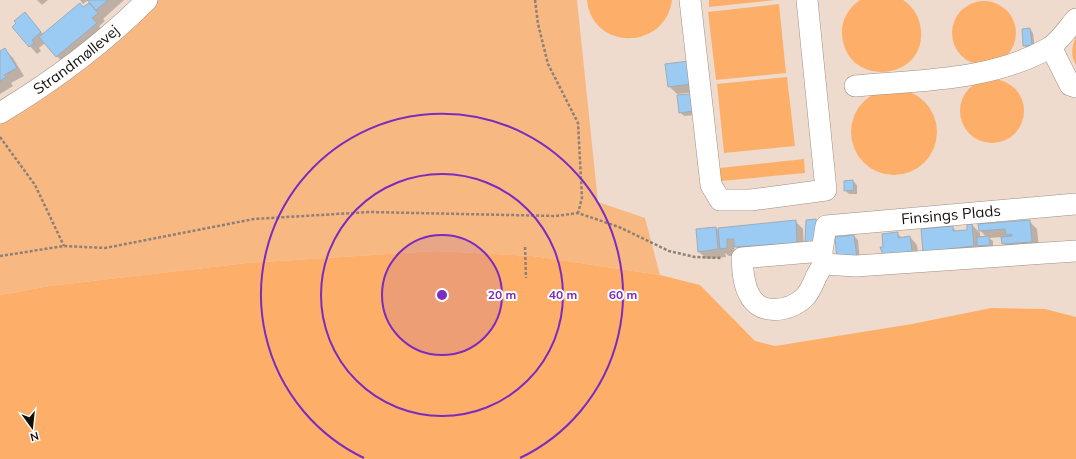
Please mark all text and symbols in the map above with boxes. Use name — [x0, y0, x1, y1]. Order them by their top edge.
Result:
street label: Strandmøllevej — [29, 21, 123, 98]
street label: Finsings Plads — [900, 201, 1002, 228]
text: 20 m — [488, 287, 516, 302]
text: 40 m — [549, 287, 577, 302]
text: 60 m — [609, 287, 637, 302]
centre of rings — [435, 288, 449, 302]
north arrow — [12, 407, 52, 447]
text: N — [29, 429, 40, 444]

